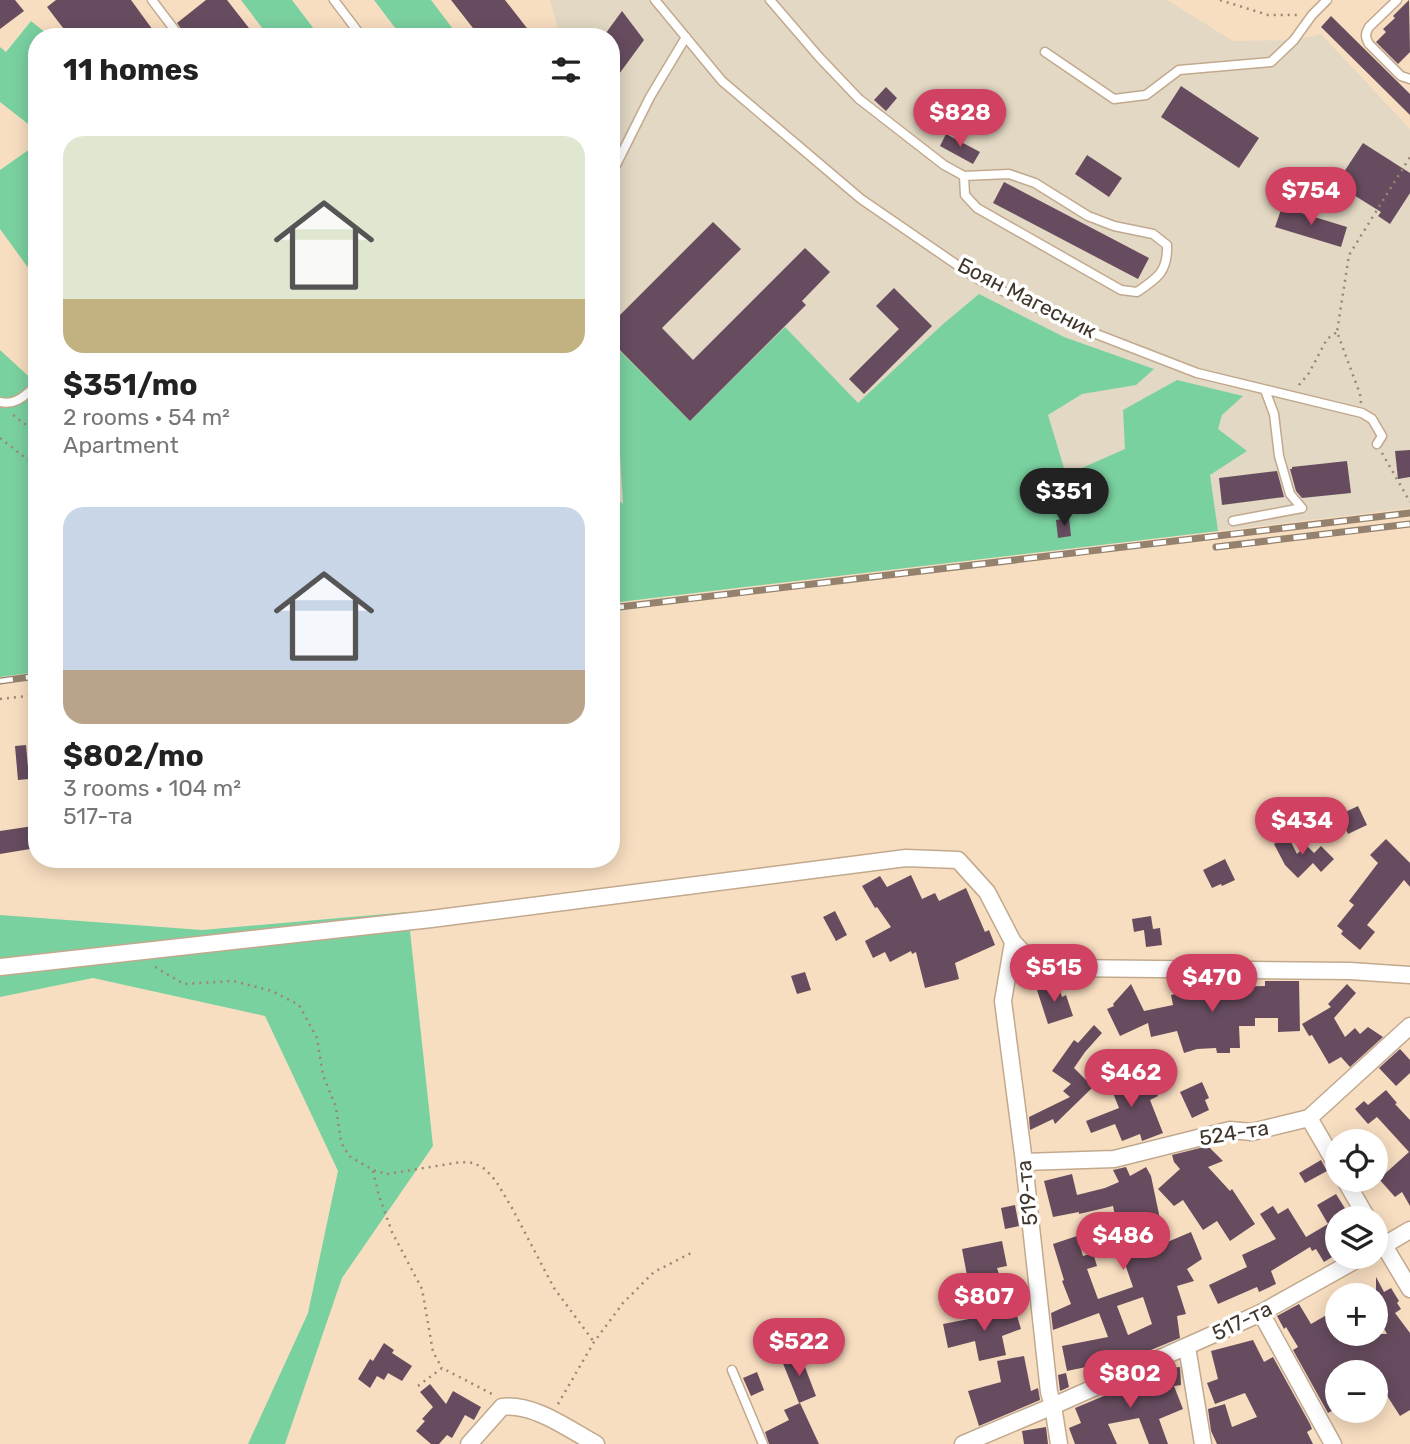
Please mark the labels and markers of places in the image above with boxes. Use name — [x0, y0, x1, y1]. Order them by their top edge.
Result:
pin: $828 — [919, 90, 1001, 149]
pin: $754 — [1270, 168, 1352, 227]
pin: $351 — [1023, 468, 1105, 528]
pin: $434 — [1261, 798, 1343, 857]
pin: $515 — [1013, 944, 1095, 1004]
pin: $470 — [1171, 954, 1253, 1014]
pin: $462 — [1090, 1050, 1172, 1109]
pin: $486 — [1082, 1212, 1164, 1272]
pin: $807 — [943, 1274, 1025, 1333]
pin: $522 — [758, 1318, 840, 1378]
pin: $802 — [1089, 1350, 1171, 1410]

